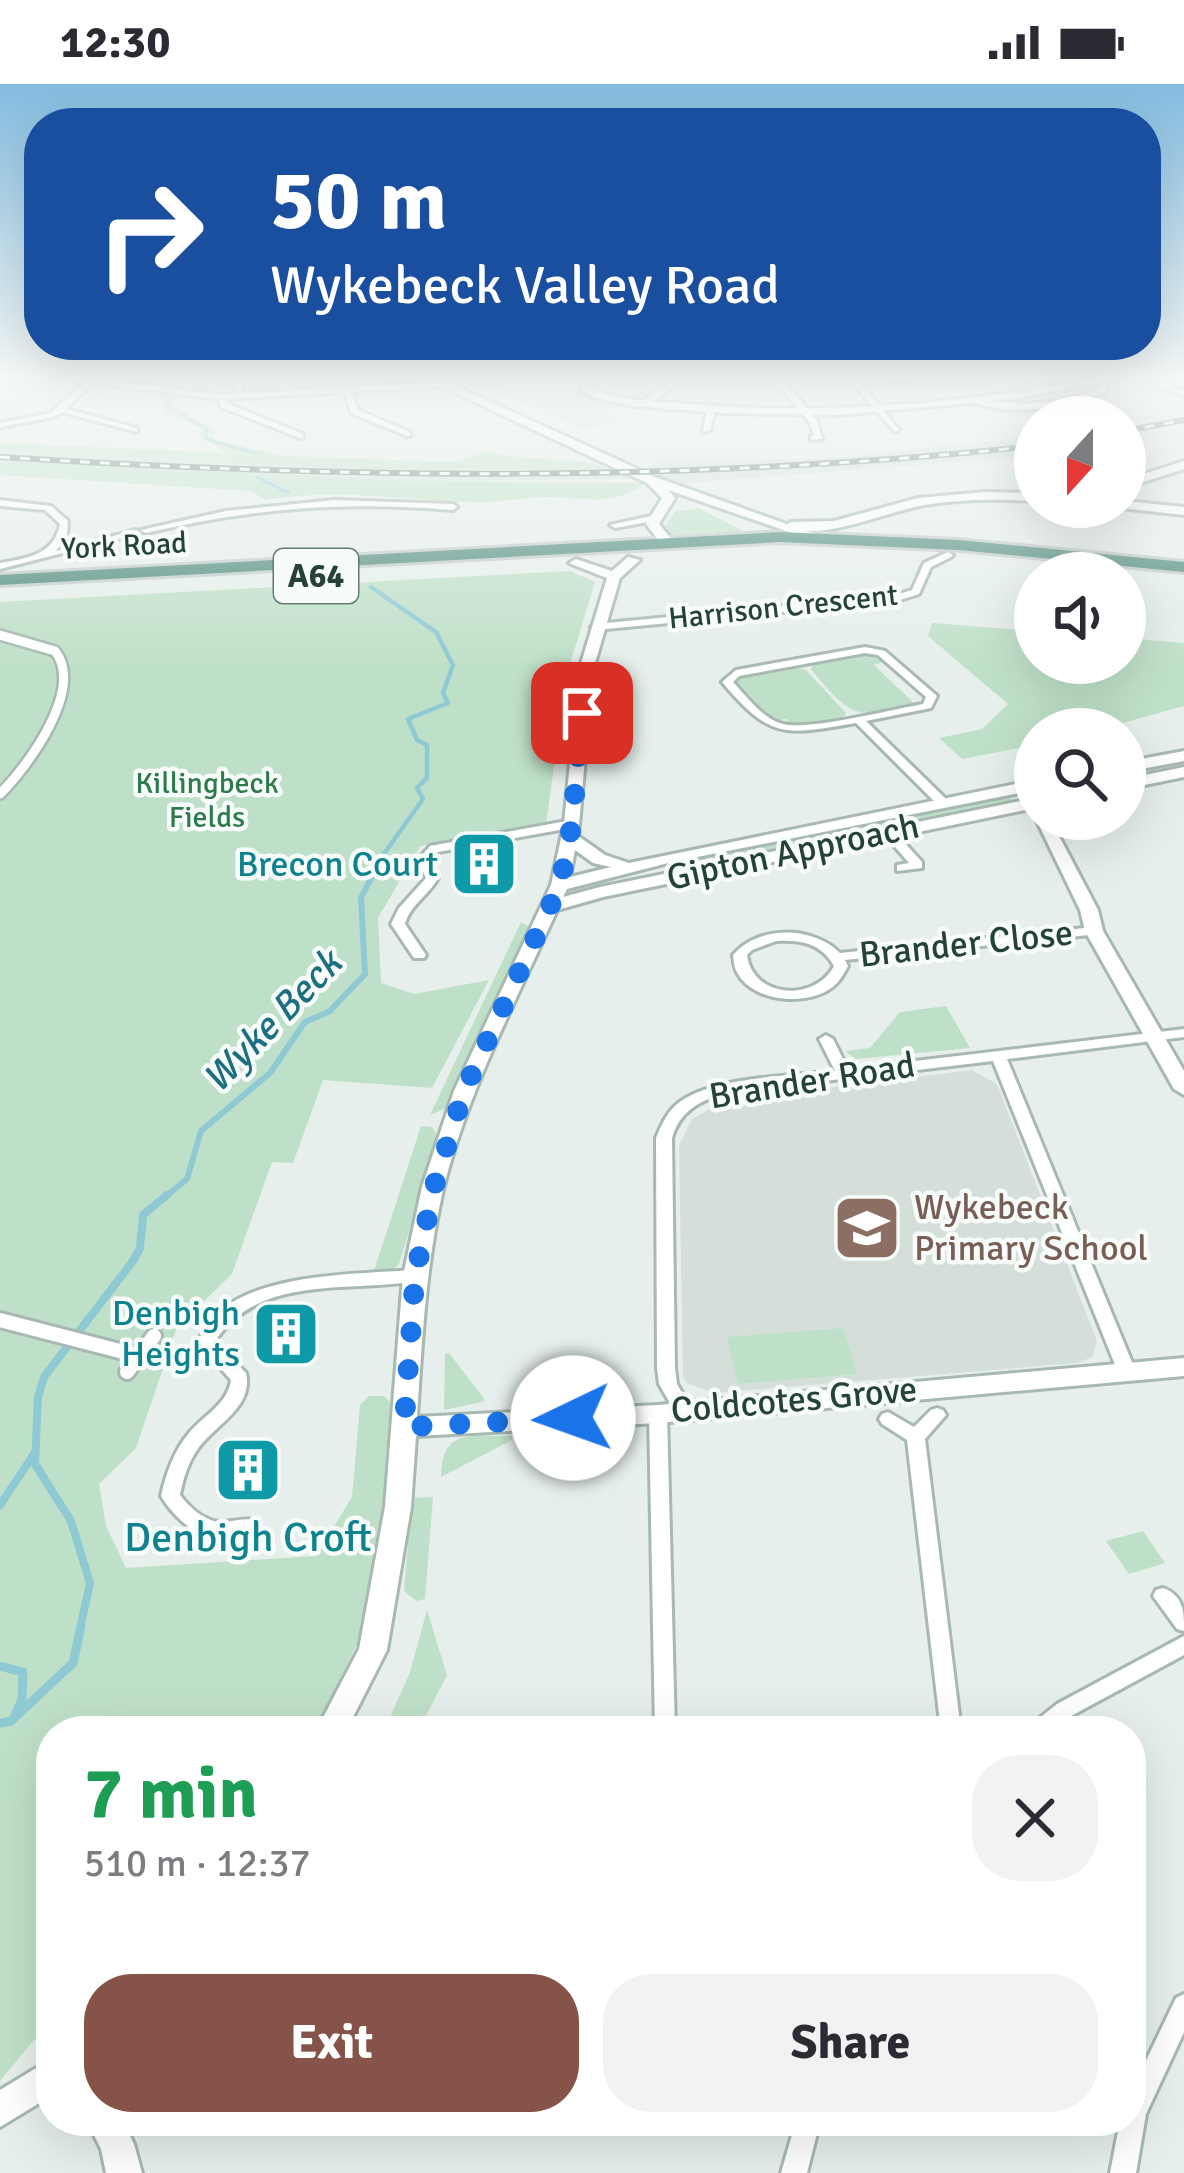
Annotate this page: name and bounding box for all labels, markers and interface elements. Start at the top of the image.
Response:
text: 12:30 [60,15,170,70]
text: 50 m [270,149,447,253]
icon: right [72,156,228,312]
text: Wykebeck Valley Road [270,252,780,319]
north arrow [1014,396,1146,528]
map controls [1014,396,1146,840]
street label: York Road [60,524,188,568]
road number: A64 [274,549,358,603]
button: sound [1014,552,1146,684]
street label: Harrison Crescent [666,577,900,637]
pin [531,662,633,764]
icon: arrive [549,680,615,746]
button: search [1014,708,1146,840]
park label: Killingbeck Fields [135,765,279,836]
street label: Gipton Approach [663,803,923,901]
building icon: Brecon Court [449,829,519,899]
place label: Brecon Court [237,842,438,887]
street label: Brander Close [857,910,1075,978]
water label: Wyke Beck [192,937,354,1102]
street label: Brander Road [706,1043,918,1119]
place label: Wykebeck Primary School [914,1185,1148,1271]
school or university icon: Wykebeck Primary School [832,1193,902,1263]
place label: Denbigh Heights [112,1291,240,1377]
building icon: Denbigh Heights [251,1299,321,1369]
position arrow [510,1355,636,1481]
street label: Coldcotes Grove [669,1367,919,1433]
building icon: Denbigh Croft [213,1435,283,1505]
place label: Denbigh Croft [124,1512,372,1563]
text: 7 min [84,1749,258,1838]
button: close [972,1755,1098,1881]
text: 510 m · 12:37 [84,1839,311,1887]
button: Exit [84,1974,579,2112]
button: Share [603,1974,1098,2112]

